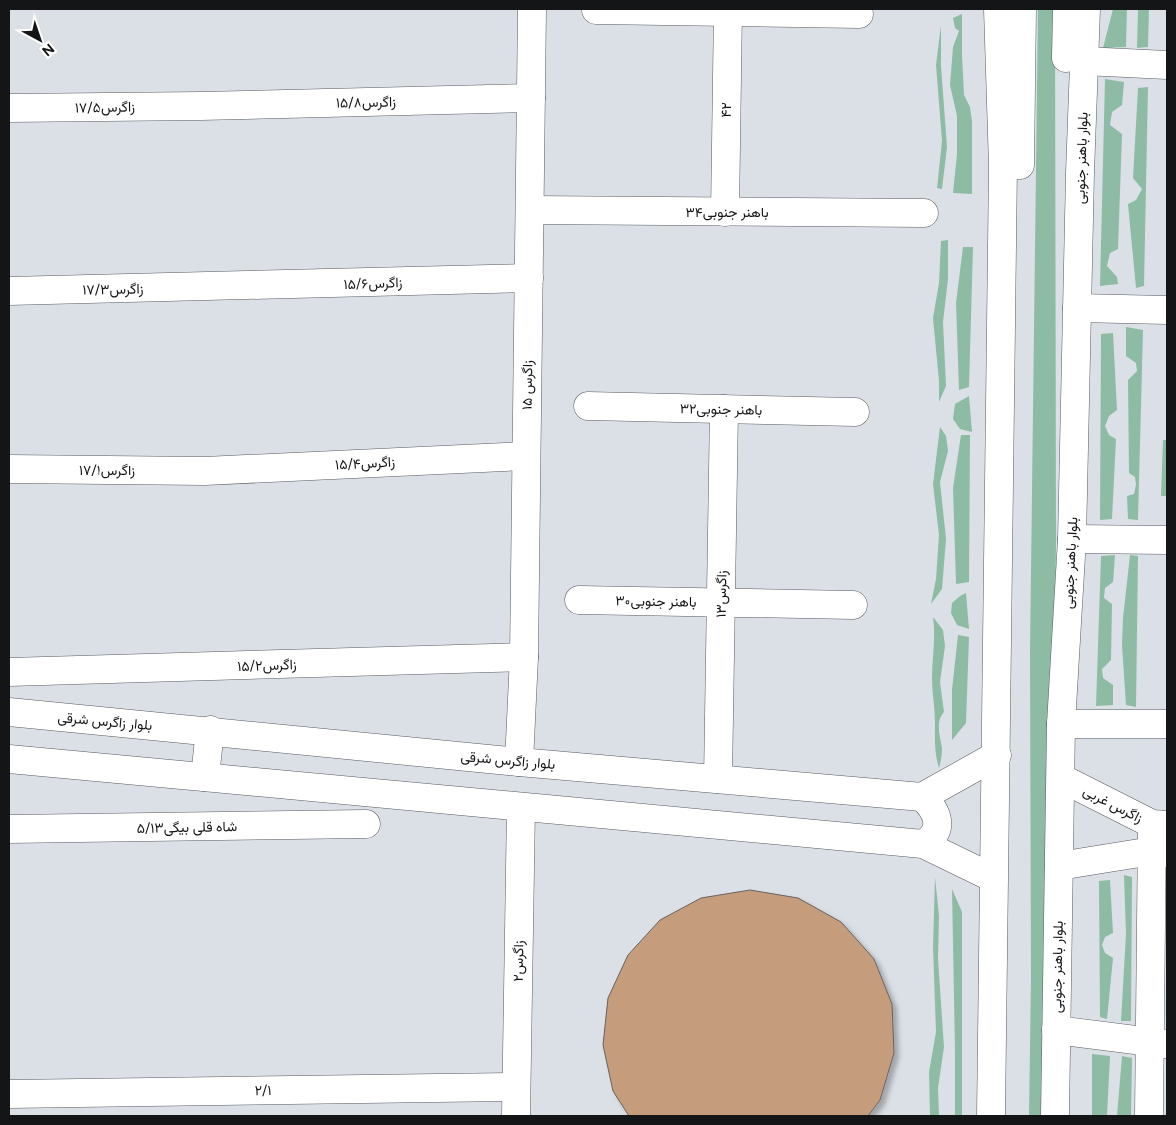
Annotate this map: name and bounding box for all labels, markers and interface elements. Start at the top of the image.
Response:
north arrow [15,15,65,65]
text: N [38,40,58,60]
street label: زاگرس۱۵/۸ [336,93,396,112]
street label: زاگرس۱۷/۵ [75,98,135,117]
street label: ۴۲ [718,102,735,118]
street label: بلوار باهنر جنوبی [1071,112,1092,204]
street label: باهنر جنوبی۳۴ [685,204,769,221]
street label: زاگرس۱۵/۶ [343,274,403,293]
street label: زاگرس۱۷/۳ [82,280,144,299]
street label: زاگرس ۱۵ [519,360,536,410]
street label: باهنر جنوبی۳۲ [680,400,762,419]
street label: زاگرس۱۵/۴ [335,453,396,474]
street label: زاگرس۱۷/۱ [79,462,135,479]
street label: بلوار باهنر جنوبی [1060,517,1081,610]
street label: زاگرس۱۳ [713,570,730,618]
street label: باهنر جنوبی۳۰ [615,592,697,611]
street label: زاگرس۱۵/۲ [237,656,297,675]
street label: بلوار زاگرس شرقی [57,709,153,734]
street label: بلوار زاگرس شرقی [460,748,556,773]
street label: زاگرس غربی [1080,782,1146,827]
street label: شاه قلی بیگی۵/۱۳ [137,818,237,837]
street label: بلوار باهنر جنوبی [1048,921,1067,1013]
street label: زاگرس۲ [510,940,527,982]
street label: ۲/۱ [254,1082,272,1099]

